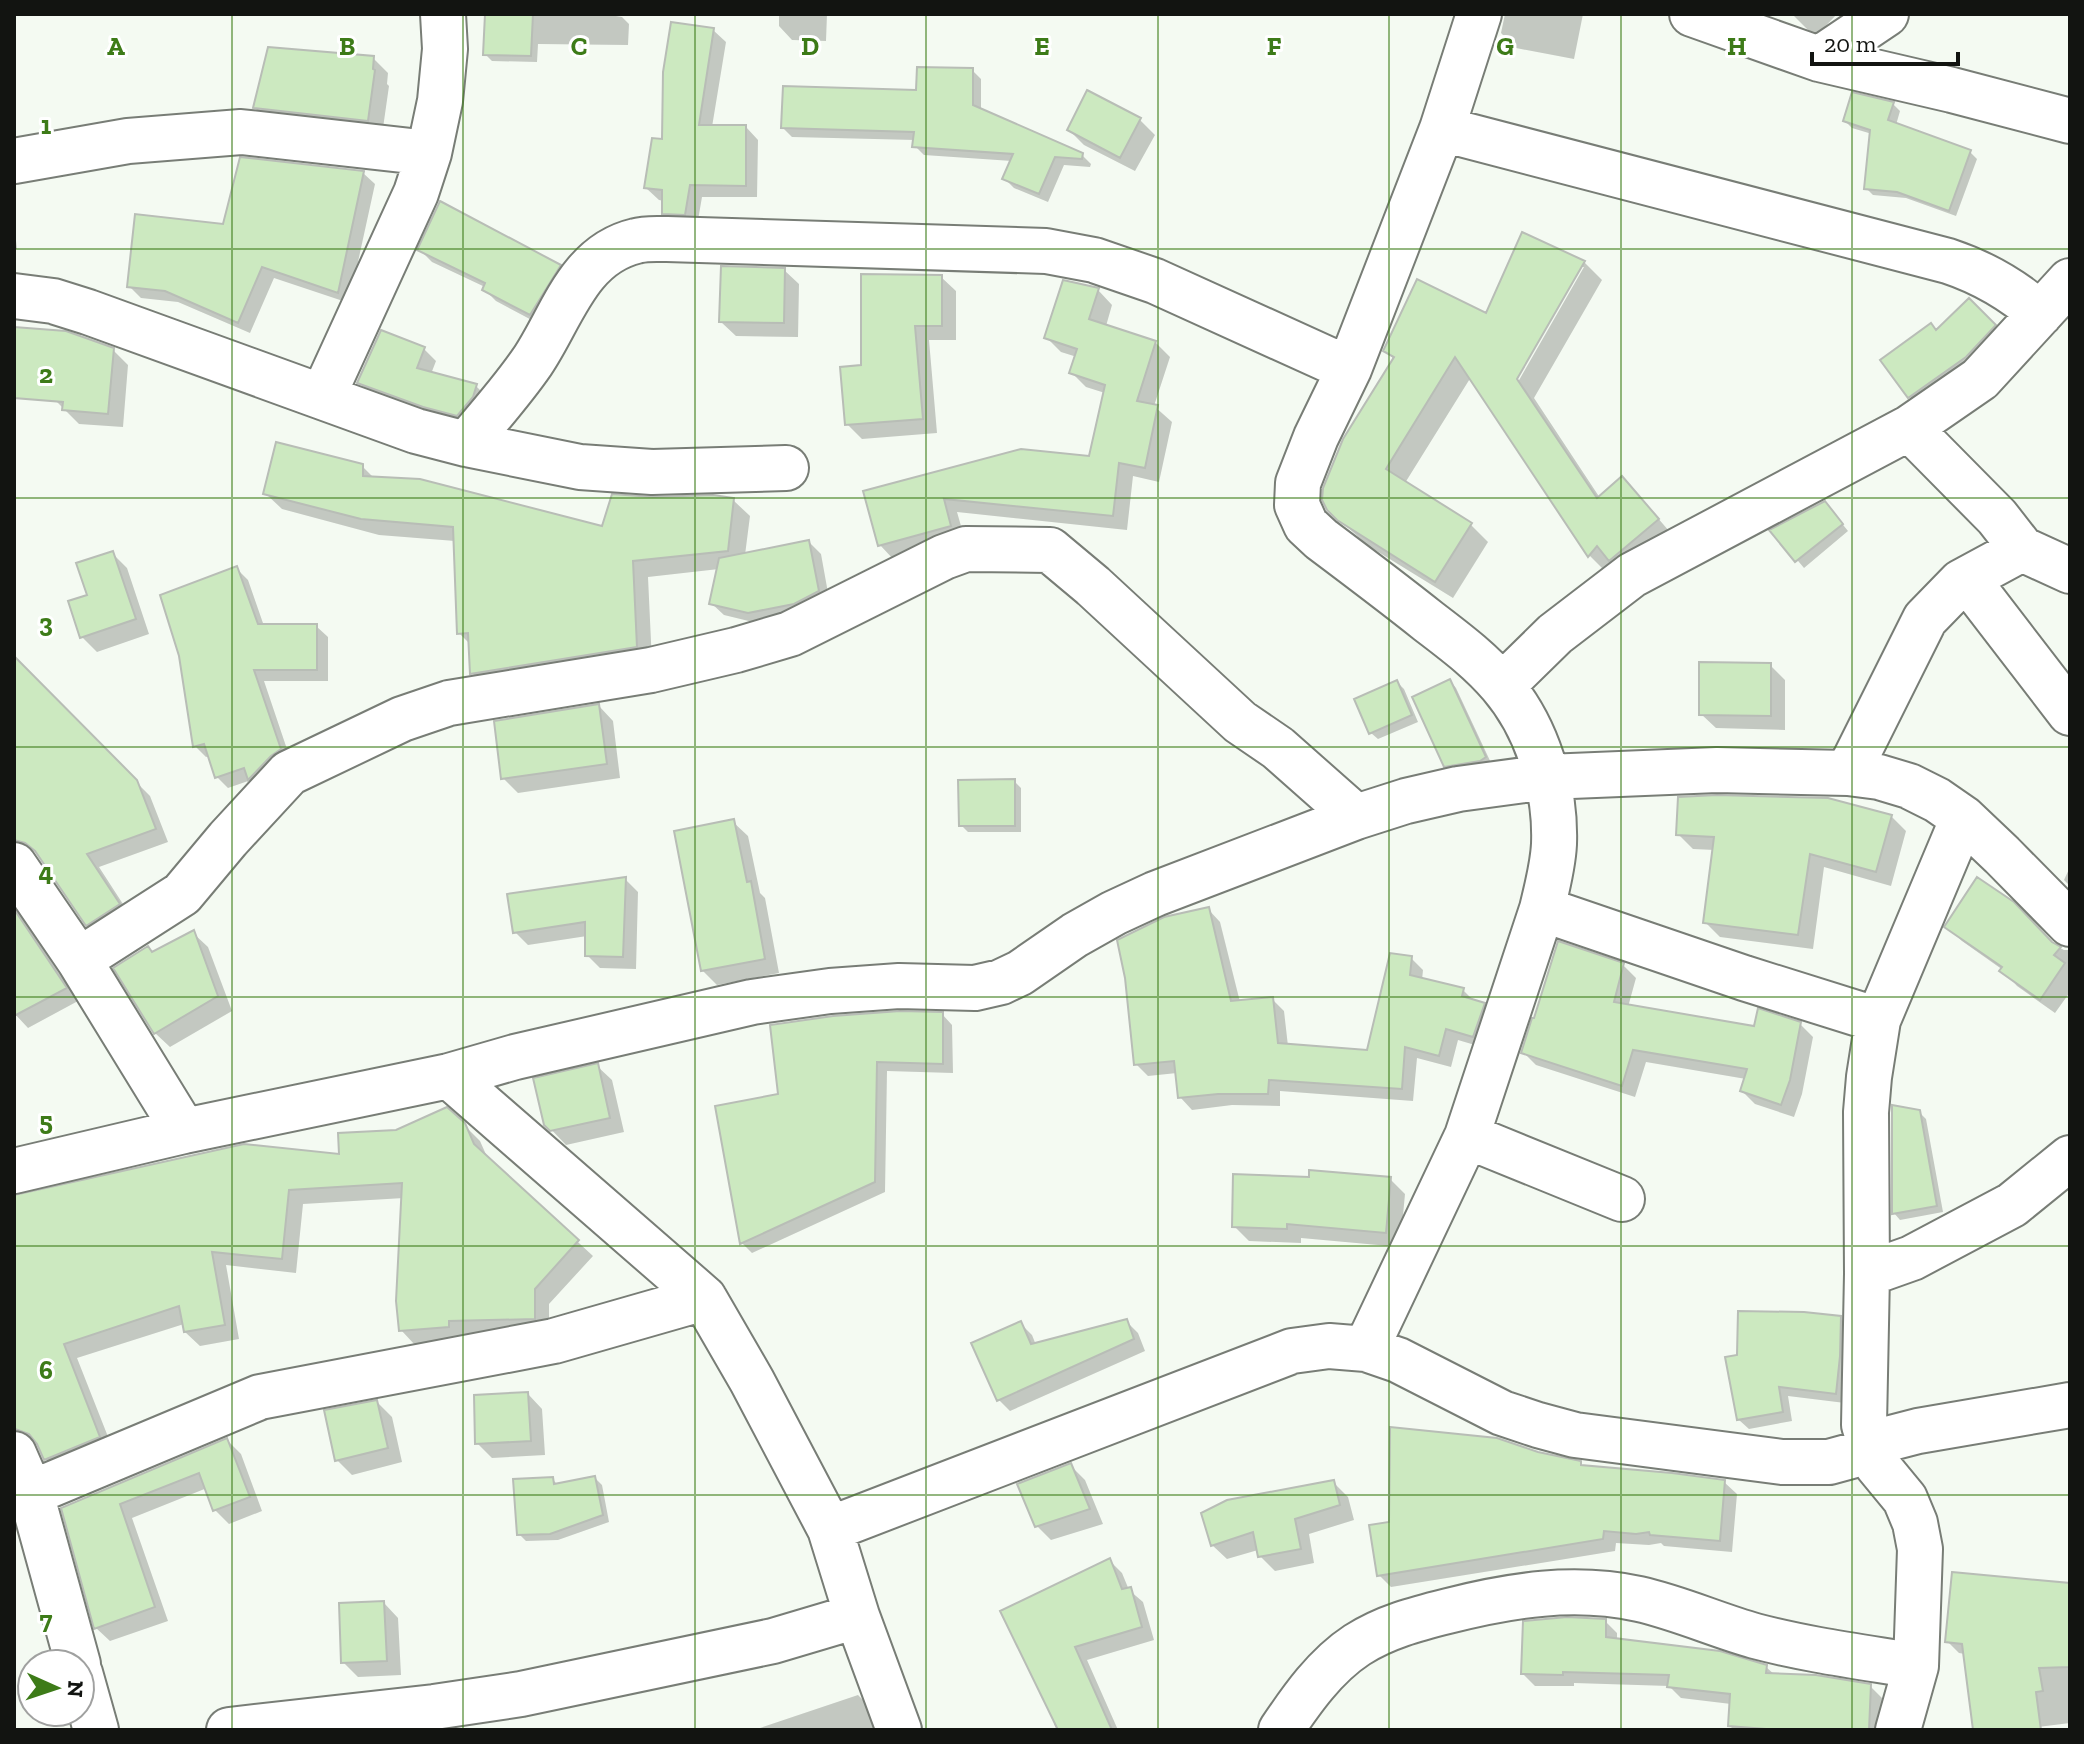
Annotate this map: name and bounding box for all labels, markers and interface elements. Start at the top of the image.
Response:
scale bar [1812,16,1958,66]
text: 20 m [1824,29,1877,58]
text: A [107,30,125,62]
text: B [339,30,355,62]
text: C [571,30,587,62]
text: D [801,30,819,62]
text: E [1034,30,1050,62]
text: F [1267,30,1282,62]
text: G [1496,30,1514,62]
text: H [1727,30,1747,62]
text: 1 [41,109,52,141]
text: 2 [39,358,53,390]
text: 3 [39,607,53,639]
text: 4 [39,856,54,888]
text: 5 [39,1105,53,1137]
text: 6 [39,1354,53,1386]
text: 7 [40,1604,53,1636]
north arrow [16,1648,96,1728]
text: N [62,1680,89,1698]

